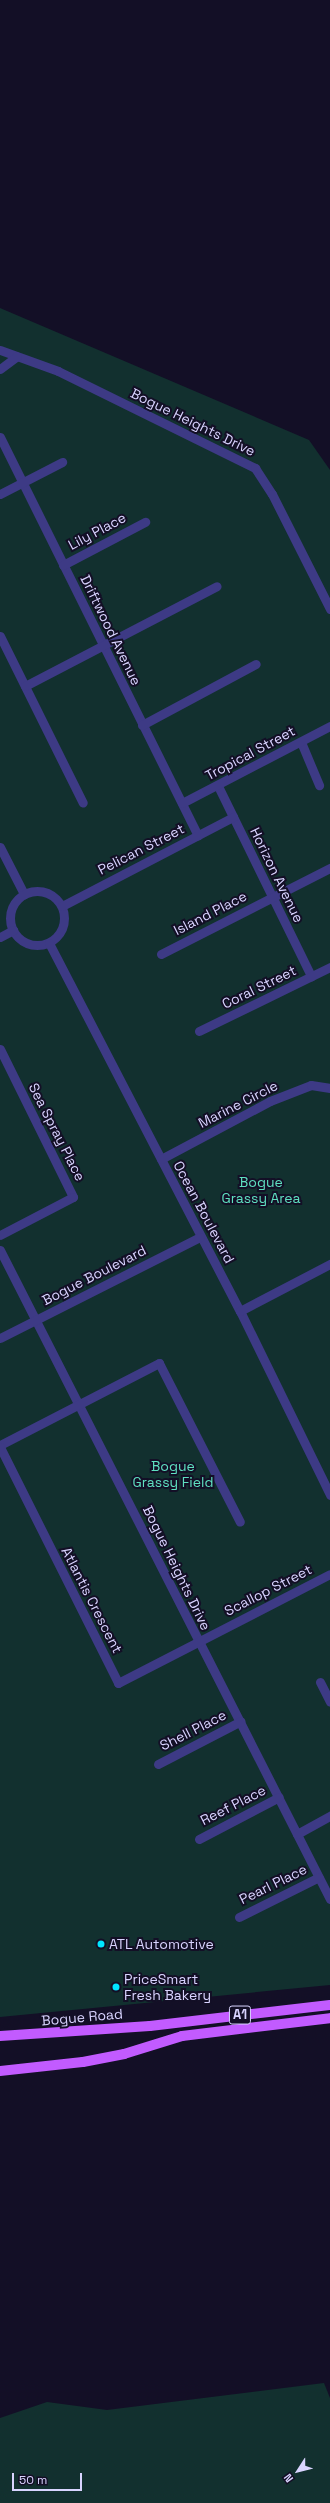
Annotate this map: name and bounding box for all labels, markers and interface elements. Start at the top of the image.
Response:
street label: Bogue Heights Drive [128,385,258,459]
street label: Lily Place [65,509,129,553]
street label: Driftwood Avenue [77,572,145,688]
street label: Tropical Street [202,722,298,784]
street label: Pelican Street [95,820,187,878]
street label: Horizon Avenue [247,825,307,925]
street label: Island Place [171,887,249,939]
street label: Coral Street [219,962,299,1012]
street label: Marine Circle [195,1077,281,1131]
street label: Sea Spray Place [25,1080,89,1184]
street label: Ocean Boulevard [170,1158,238,1266]
park label: Bogue Grassy Area [221,1174,301,1206]
street label: Bogue Boulevard [39,1241,149,1309]
park label: Bogue Grassy Field [133,1458,213,1490]
street label: Bogue Heights Drive [140,1503,214,1633]
street label: Atlantis Crescent [58,1544,126,1656]
street label: Scallop Street [221,1561,315,1619]
street label: Shell Place [157,1706,229,1754]
street label: Reef Place [197,1781,269,1829]
street label: Pearl Place [236,1860,310,1908]
place label: ATL Automotive [109,1936,214,1952]
marker: ATL Automotive [96,1939,106,1949]
place label: PriceSmart Fresh Bakery [124,1971,211,2004]
marker: PriceSmart Fresh Bakery [111,1982,121,1992]
road number: A1 [228,2004,252,2026]
street label: Bogue Road [41,2005,123,2029]
north arrow [278,2451,318,2491]
scale bar [14,2465,84,2491]
text: N [280,2471,296,2485]
text: 50 m [19,2472,47,2488]

